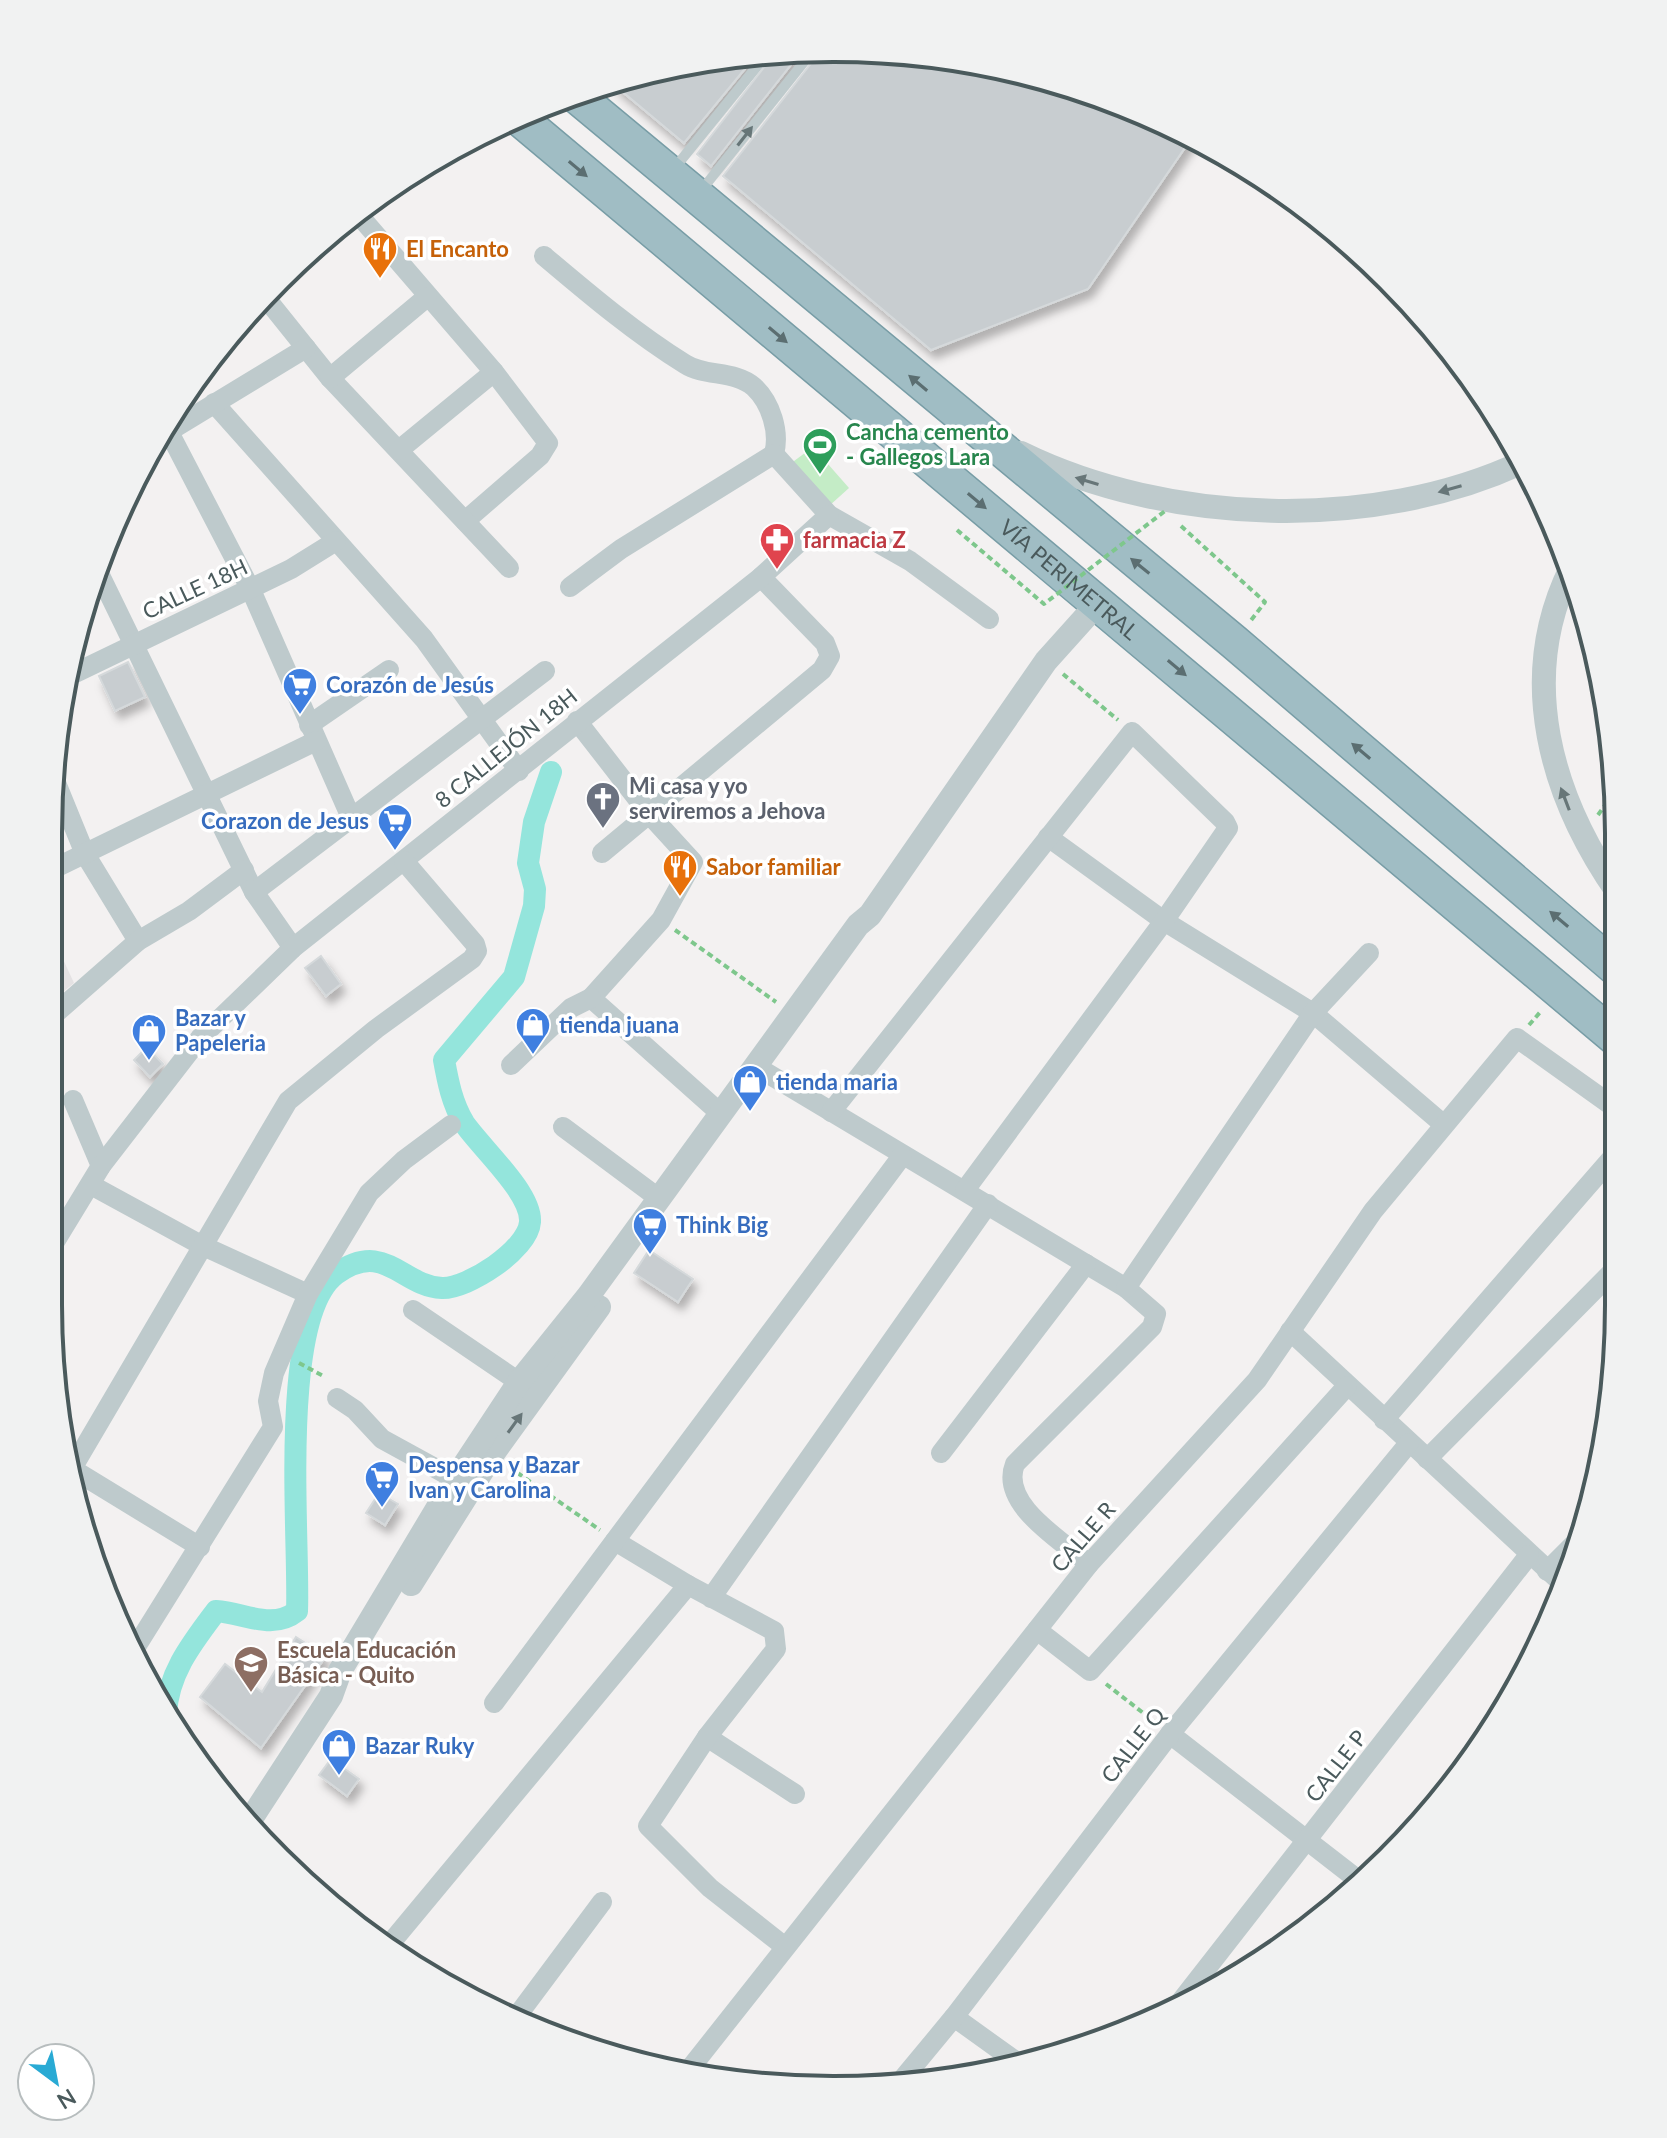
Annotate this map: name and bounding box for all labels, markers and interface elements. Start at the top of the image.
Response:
one-way arrow [736,126,753,146]
one-way arrow [568,160,588,177]
restaurant icon: El Encanto [361,230,399,280]
place label: El Encanto [406,235,509,262]
one-way arrow [767,326,787,343]
one-way arrow [908,375,928,392]
place label: Cancha cemento - Gallegos Lara [846,418,1009,470]
sports icon: Cancha cemento - Gallegos Lara [801,426,839,476]
one-way arrow [1075,474,1099,487]
one-way arrow [1438,483,1463,495]
one-way arrow [967,493,988,510]
street label: VÍA PERIMETRAL [994,513,1144,645]
pharmacy icon: farmacia Z [758,521,796,571]
place label: farmacia Z [803,526,906,553]
street label: CALLE 18H [138,552,252,625]
one-way arrow [1130,558,1150,574]
one-way arrow [1167,659,1187,676]
supermarket icon: Corazón de Jesús [281,666,319,716]
place label: Corazón de Jesús [326,671,494,698]
street label: 8 CALLEJÓN 18H [429,682,582,813]
one-way arrow [1351,743,1371,760]
place label: Mi casa y yo serviremos a Jehova [629,772,825,824]
church icon: Mi casa y yo serviremos a Jehova [584,780,622,830]
one-way arrow [1558,787,1571,811]
supermarket icon: Corazon de Jesus [376,802,414,852]
place label: Corazon de Jesus [201,807,369,834]
restaurant icon: Sabor familiar [661,848,699,898]
place label: Sabor familiar [706,853,842,880]
one-way arrow [1549,911,1568,929]
place label: Bazar y Papeleria [175,1004,266,1056]
shop icon: tienda juana [514,1006,552,1056]
place label: tienda juana [559,1011,679,1038]
shop icon: Bazar y Papeleria [130,1012,168,1062]
shop icon: tienda maria [731,1063,769,1113]
place label: tienda maria [776,1068,898,1095]
supermarket icon: Think Big [631,1206,669,1256]
place label: Think Big [676,1211,768,1238]
one-way arrow [507,1413,522,1434]
place label: Despensa y Bazar Ivan y Carolina [408,1451,580,1503]
supermarket icon: Despensa y Bazar Ivan y Carolina [363,1459,401,1509]
street label: CALLE R [1045,1496,1121,1577]
place label: Escuela Educación Básica - Quito [277,1636,456,1688]
school or university icon: Escuela Educación Básica - Quito [232,1644,270,1694]
street label: CALLE Q [1095,1701,1171,1788]
street label: CALLE P [1299,1724,1372,1807]
shop icon: Bazar Ruky [320,1727,358,1777]
place label: Bazar Ruky [365,1732,475,1759]
north arrow [16,2042,96,2122]
text: N [53,2083,81,2115]

